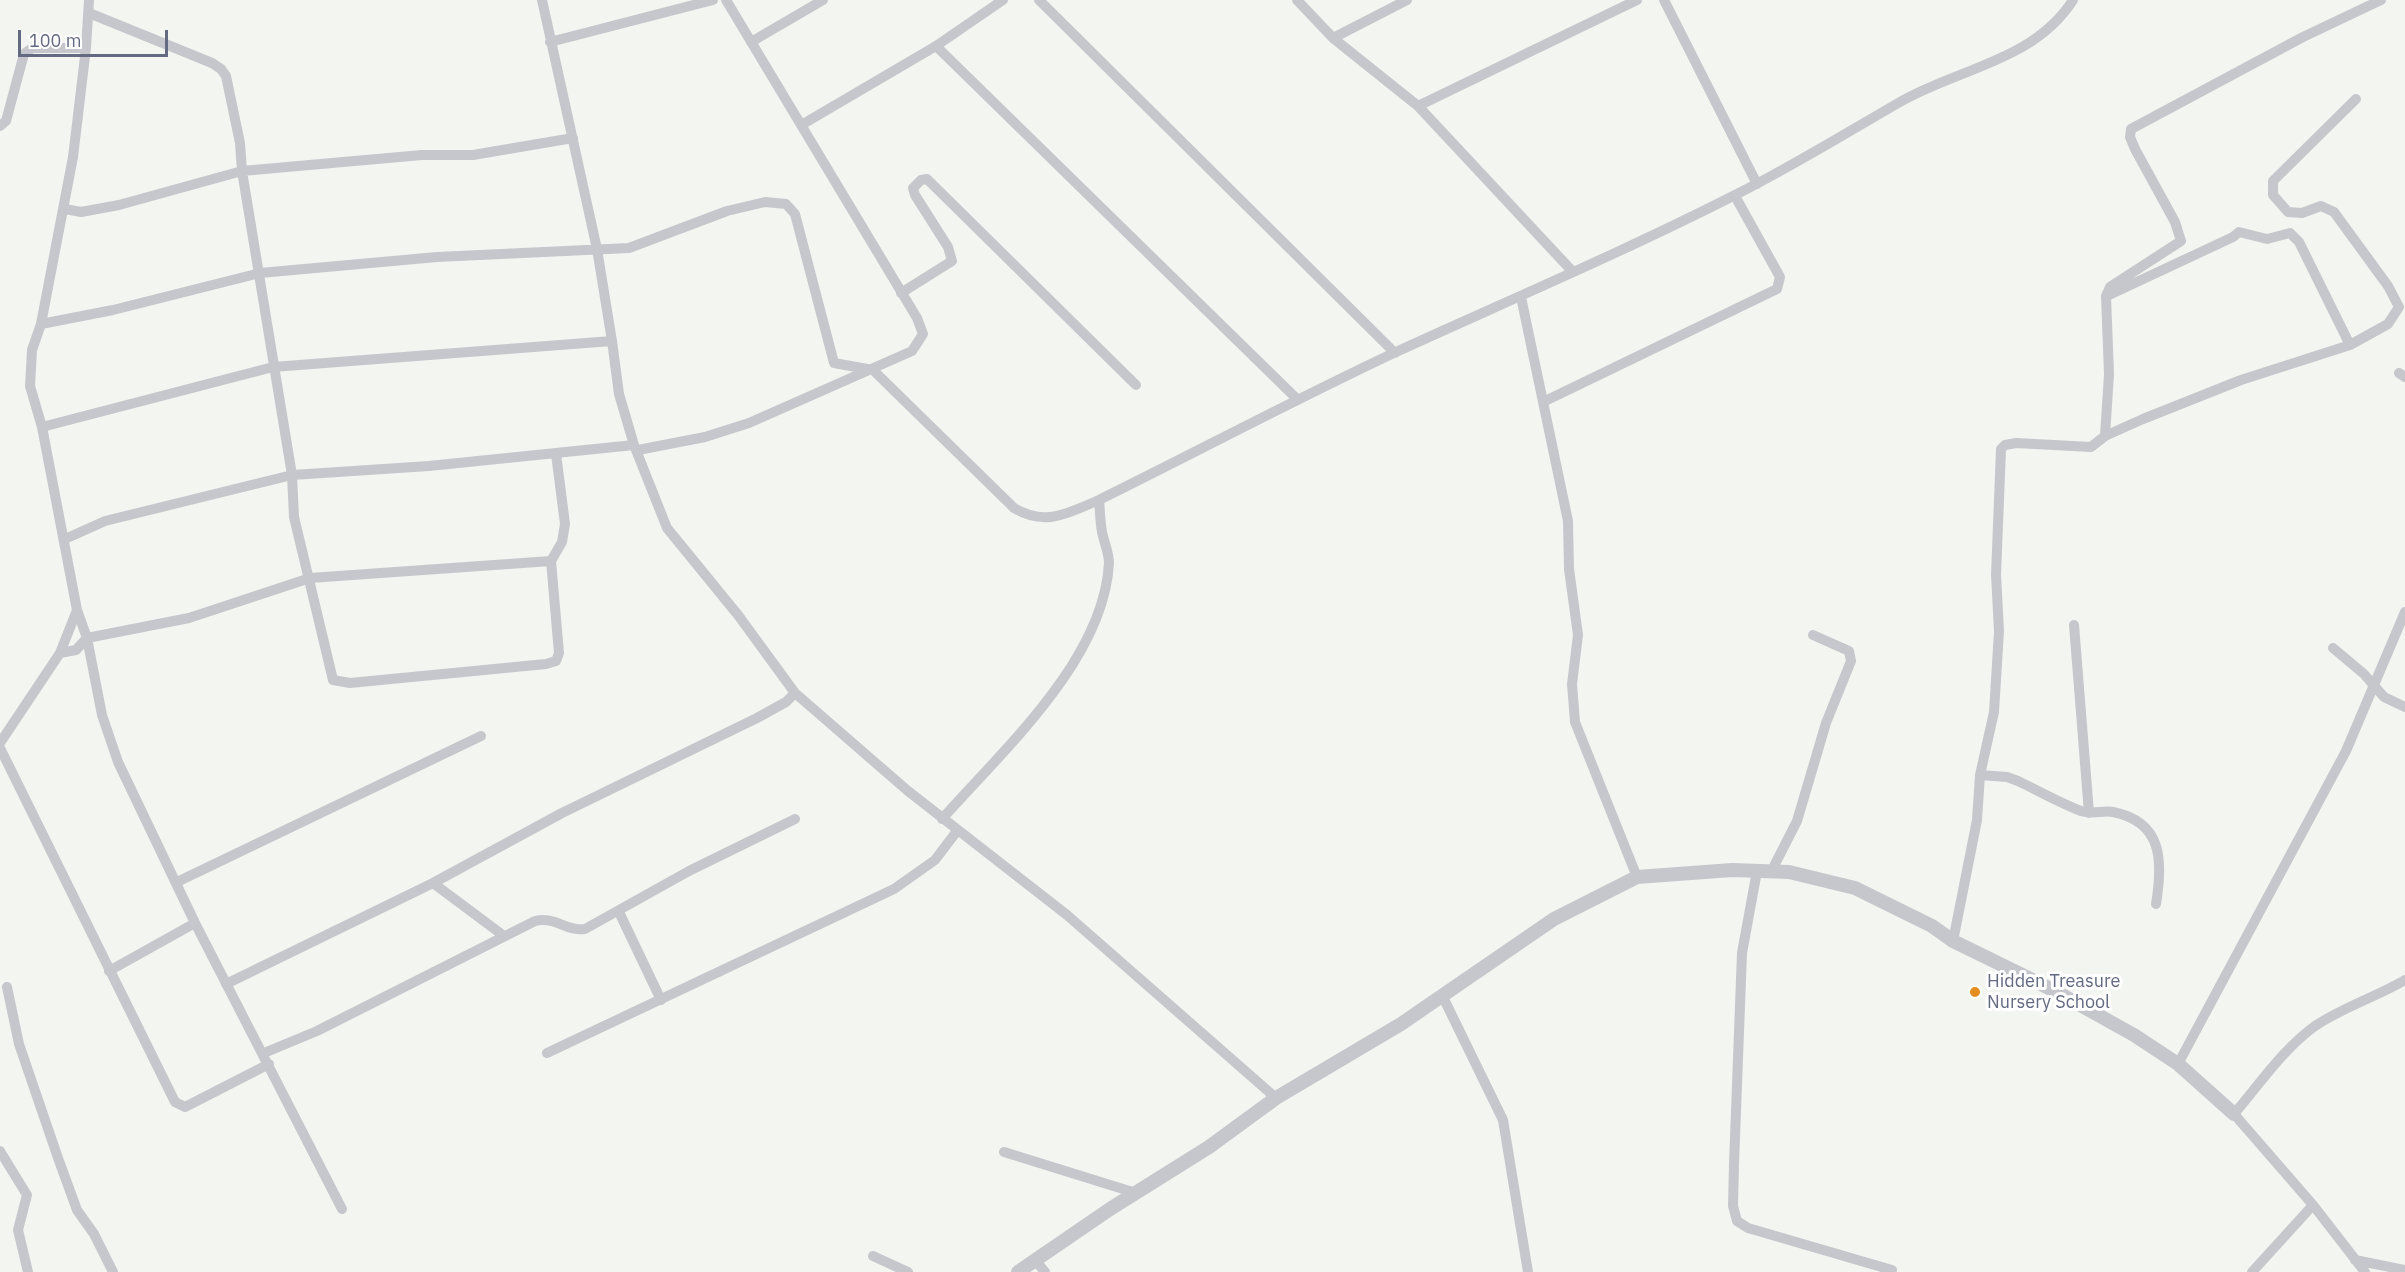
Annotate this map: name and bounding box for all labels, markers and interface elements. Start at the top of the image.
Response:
scale bar [21,18,171,56]
text: 100 m [29,29,81,52]
place label: Hidden Treasure Nursery School [1987,971,2120,1014]
marker: Hidden Treasure Nursery School [1968,985,1982,999]

